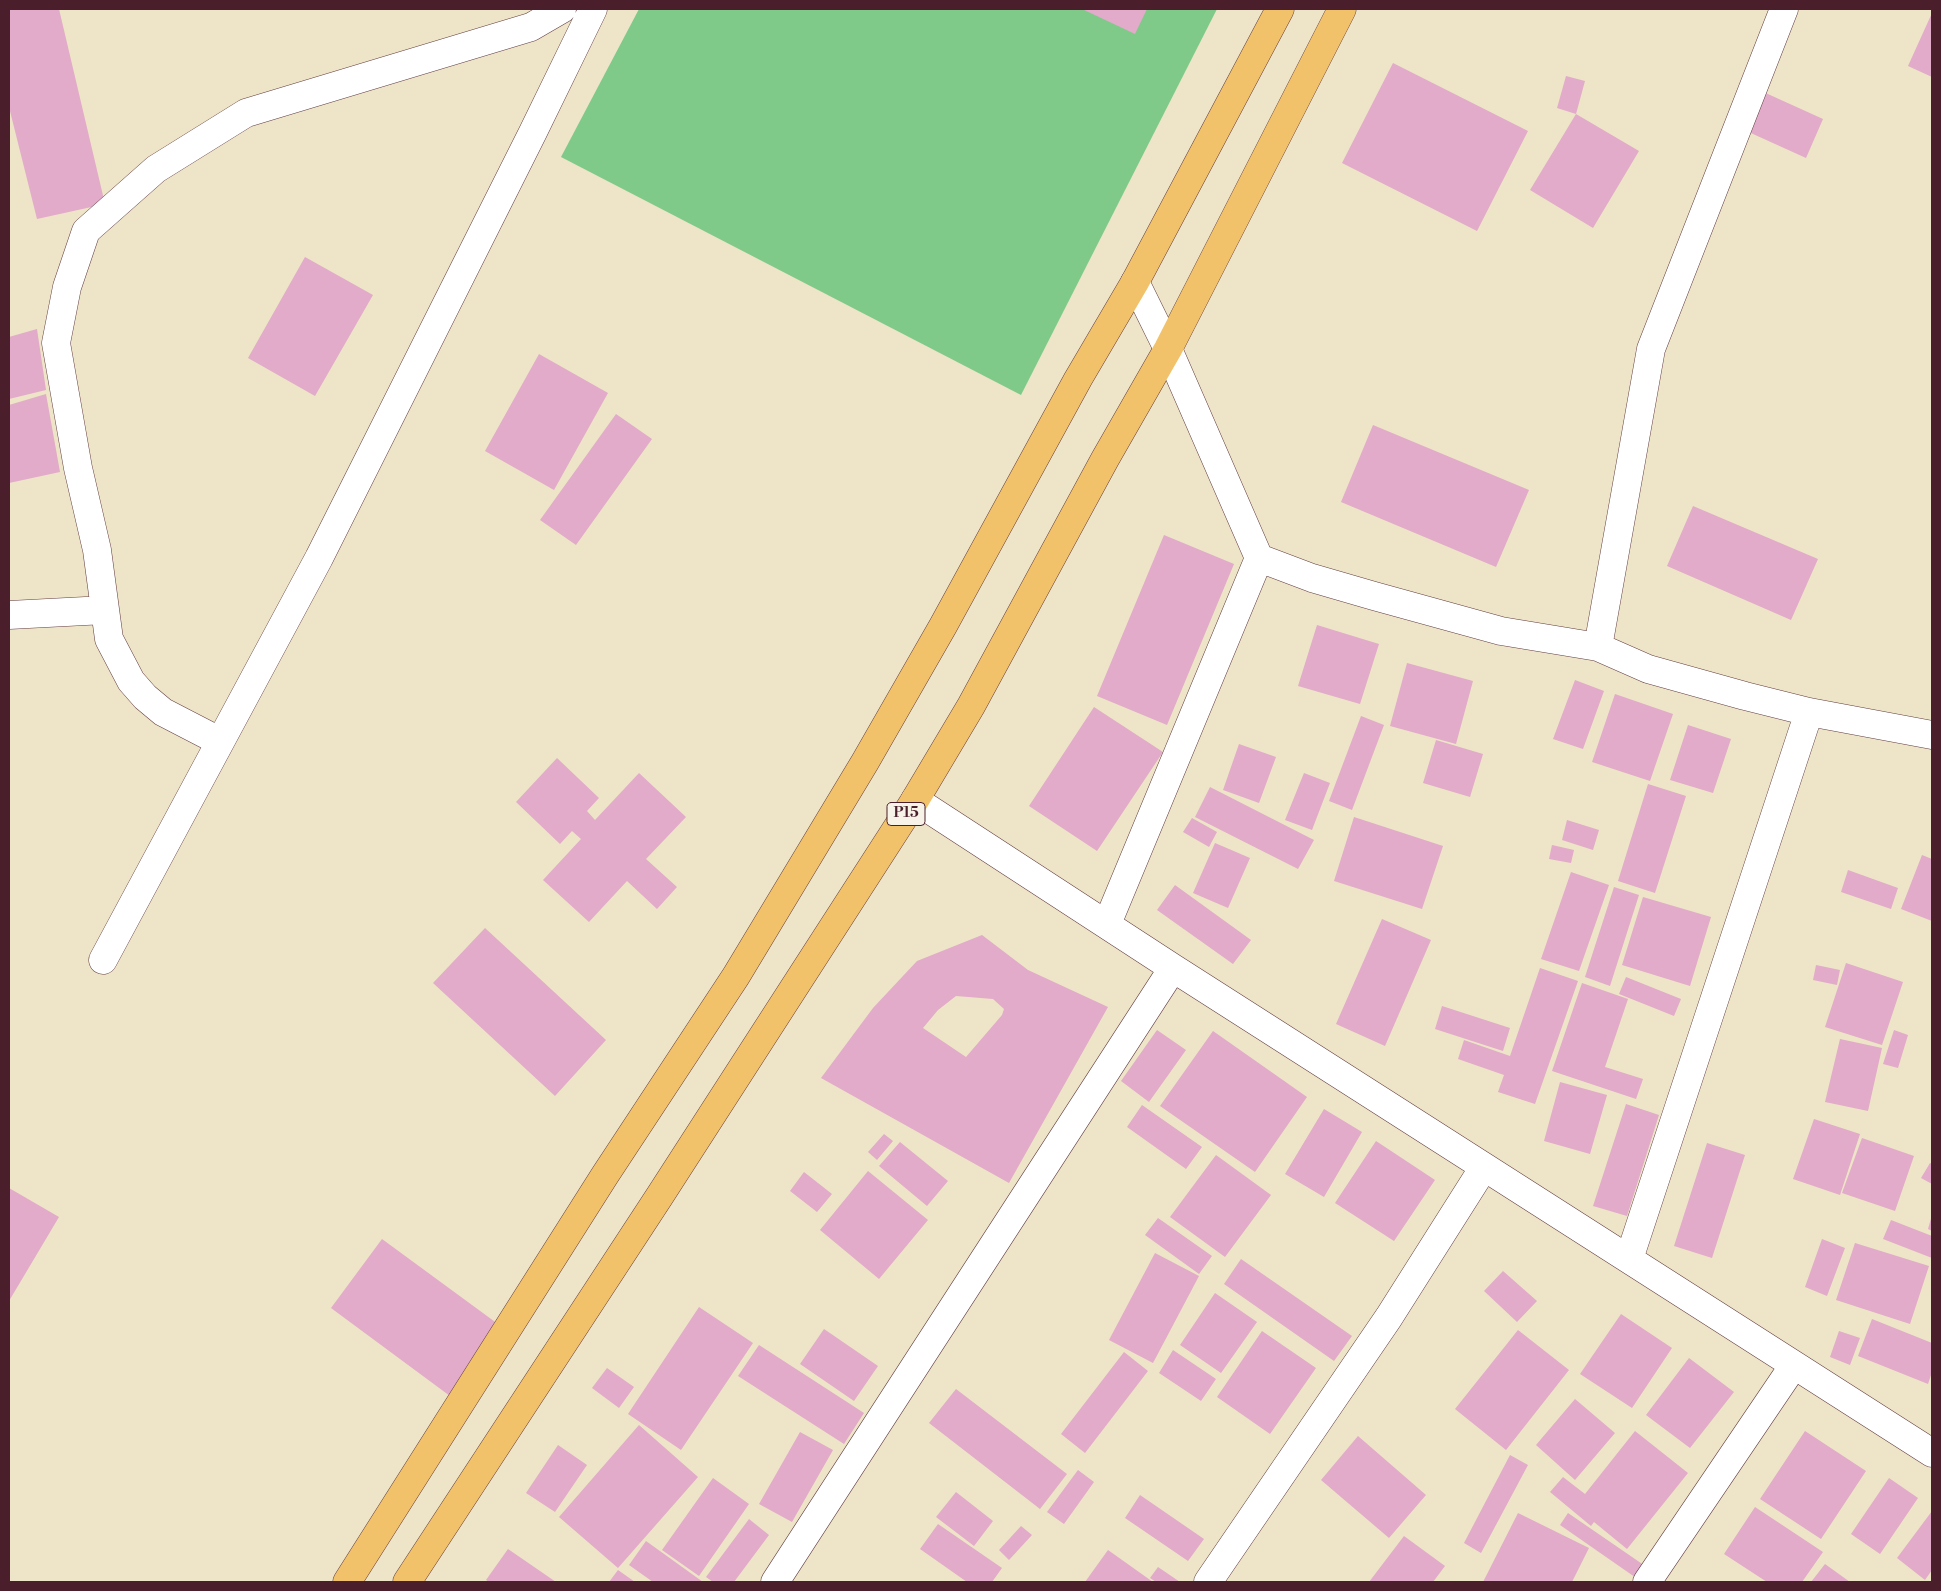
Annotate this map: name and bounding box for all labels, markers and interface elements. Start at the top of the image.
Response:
road number: P15 [887,802,925,826]

